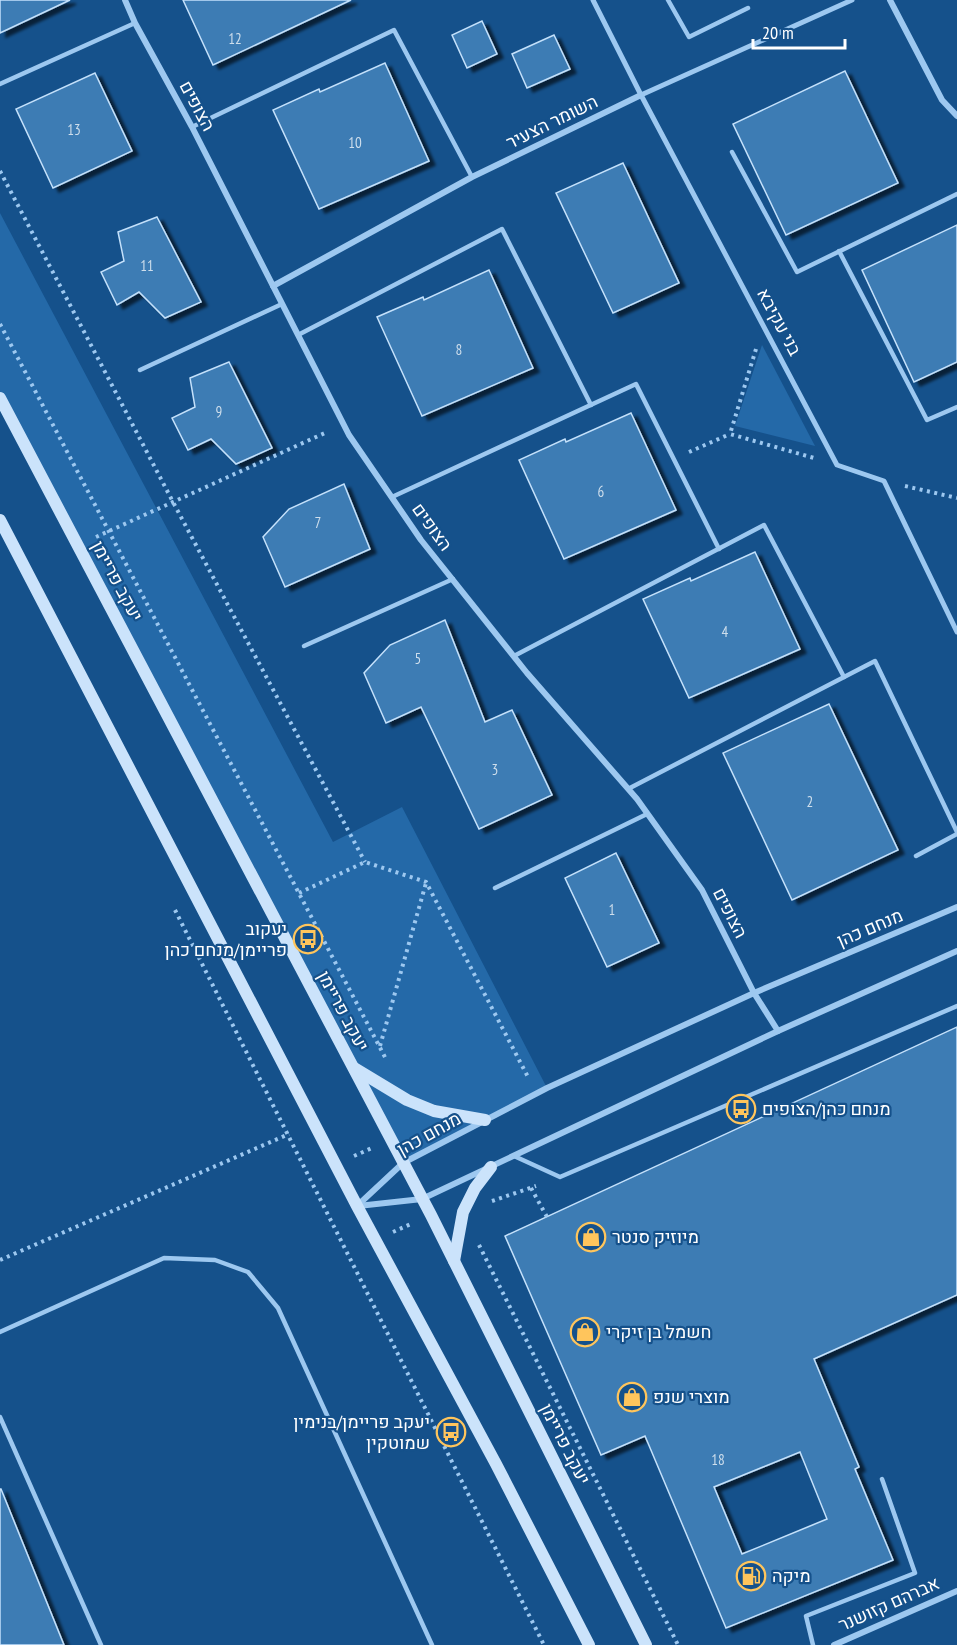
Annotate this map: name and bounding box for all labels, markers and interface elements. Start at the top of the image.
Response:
scale bar [753,12,844,50]
text: 20 m [762,21,794,44]
house number: 12 [228,29,242,48]
street label: הצופים [175,77,220,135]
street label: השומר הצעיר [502,89,601,154]
house number: 13 [67,120,81,139]
house number: 10 [348,133,362,152]
house number: 11 [140,256,154,275]
street label: בני עקיבא [752,284,807,360]
house number: 8 [456,340,462,359]
house number: 9 [216,402,222,421]
house number: 6 [598,482,605,501]
street label: הצופים [407,498,458,555]
house number: 7 [315,513,321,532]
street label: יעקב פריימן [87,537,148,625]
house number: 4 [722,622,729,641]
house number: 5 [415,649,421,668]
house number: 3 [492,760,498,779]
house number: 2 [807,792,813,811]
street label: הצופים [708,884,753,942]
house number: 1 [609,900,615,919]
street label: מנחם כהן [833,903,906,952]
place label: יעקוב פריימן/מנחם כהן [165,917,287,961]
bus stop icon: יעקוב פריימן/מנחם כהן [292,923,324,955]
street label: יעקב פריימן [313,967,374,1055]
bus stop icon: מנחם כהן/הצופים [725,1093,757,1125]
place label: מנחם כהן/הצופים [762,1097,891,1120]
street label: מנחם כהן [393,1107,465,1160]
shop icon: מיוזיק סנטר [575,1221,607,1253]
place label: מיוזיק סנטר [612,1225,699,1248]
shop icon: חשמל בן זיקרי [569,1316,601,1348]
place label: חשמל בן זיקרי [606,1320,711,1343]
shop icon: מוצרי שנפ [616,1381,648,1413]
place label: מוצרי שנפ [653,1385,730,1408]
street label: יעקב פריימן [535,1399,596,1488]
place label: יעקב פריימן/בנימין שמוטקין [293,1410,430,1454]
bus stop icon: יעקב פריימן/בנימין שמוטקין [435,1416,467,1448]
house number: 18 [711,1450,725,1469]
fuel station icon: מיקה [735,1560,767,1592]
place label: מיקה [772,1564,811,1587]
street label: אברהם קזושנר [835,1571,943,1636]

